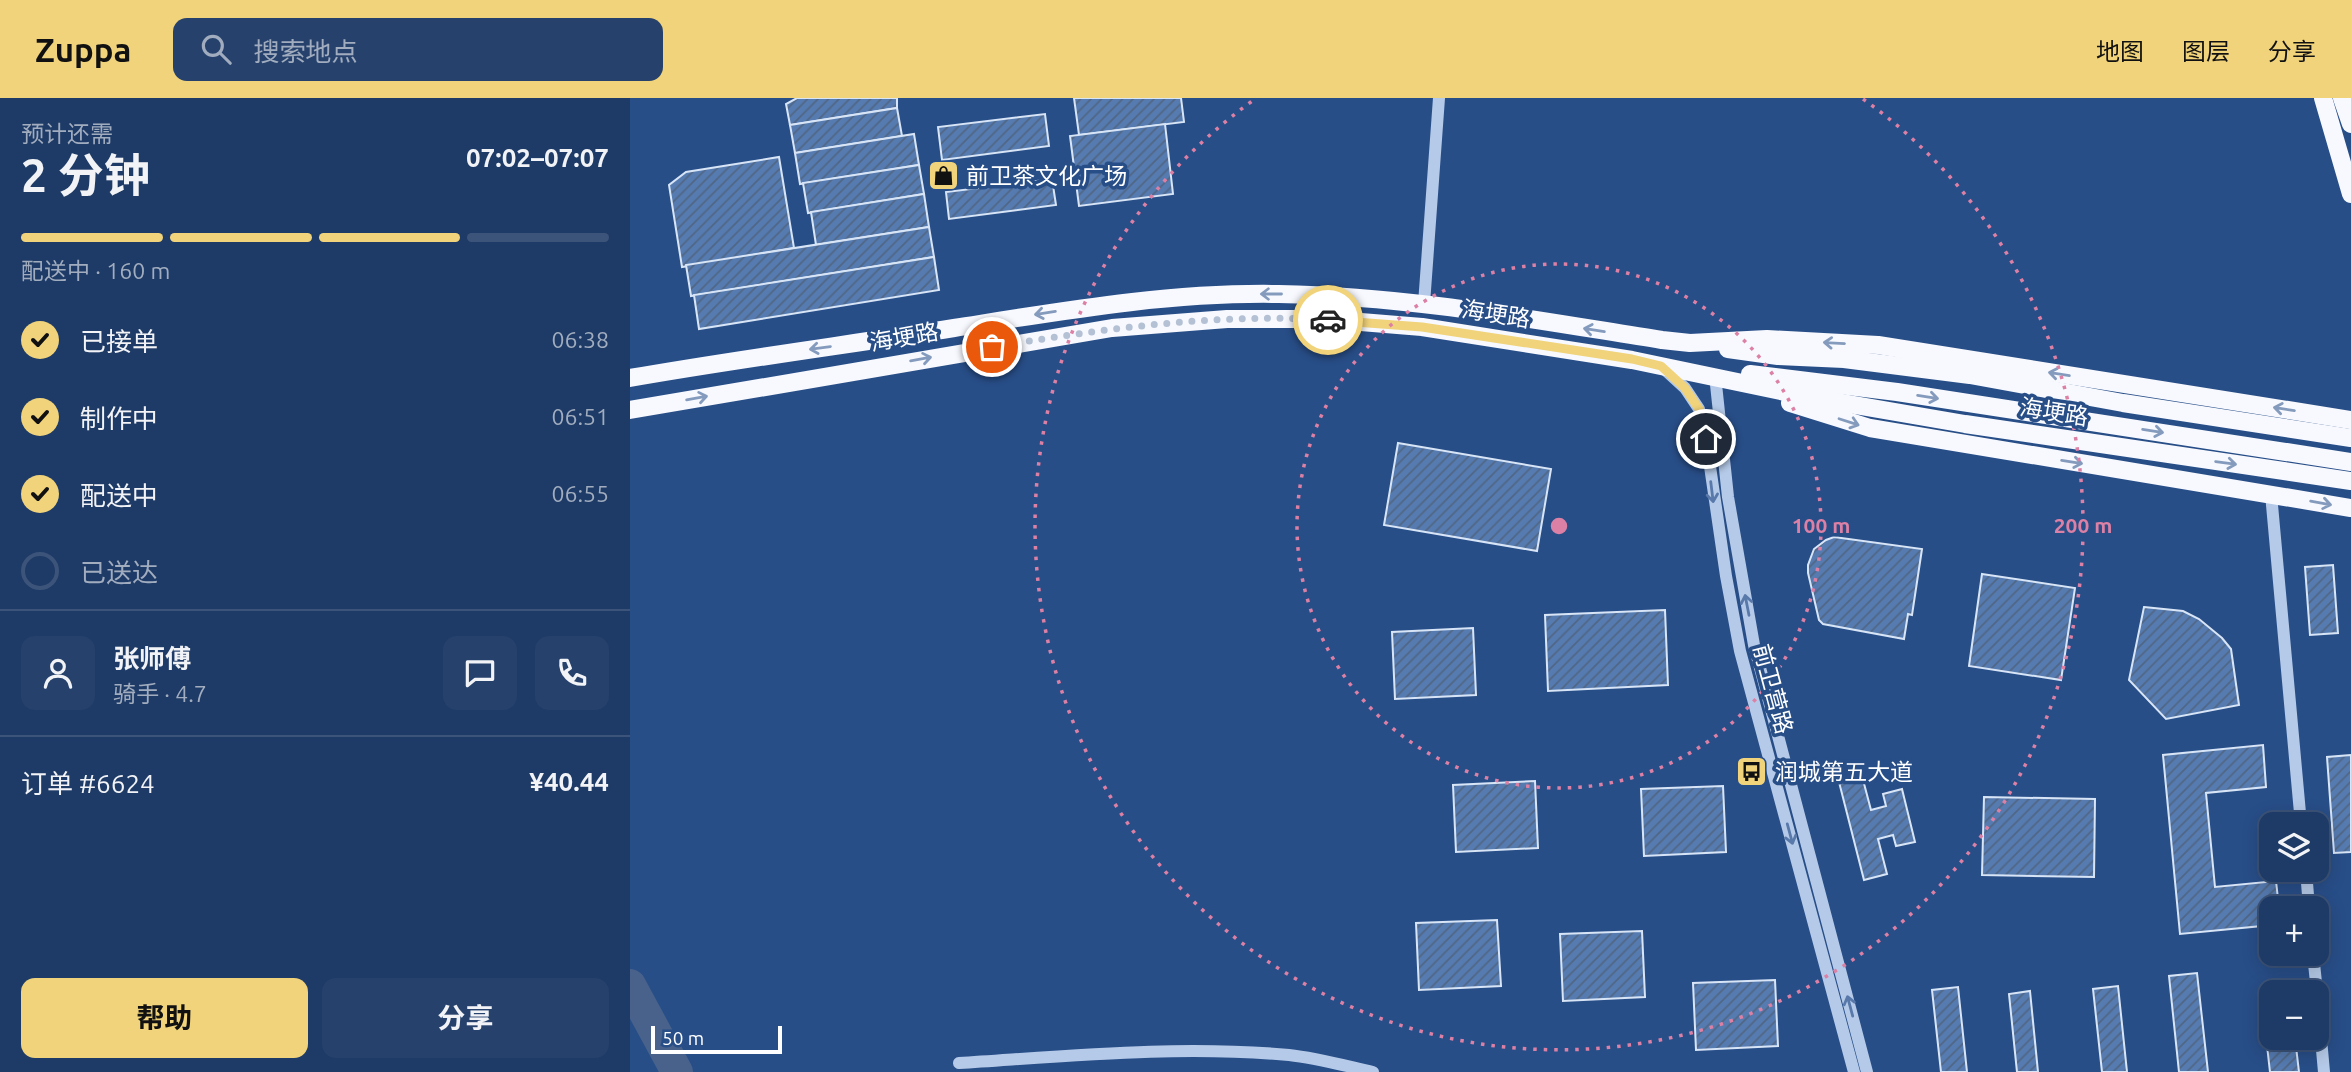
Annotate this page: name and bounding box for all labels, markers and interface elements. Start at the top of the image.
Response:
search box [173,18,663,81]
icon: search [197,30,235,68]
text: Zuppa [35,31,131,68]
text: 搜索地点 [253,37,357,66]
text: 地图 [2096,38,2144,65]
text: 图层 [2182,38,2230,65]
text: 分享 [2268,38,2316,65]
text: 预计还需 [21,121,113,146]
text: 07:02–07:07 [466,143,609,172]
text: 2 分钟 [21,149,150,201]
shop icon: 前卫茶文化广场 [926,159,960,193]
place label: 前卫茶文化广场 [966,163,1127,188]
text: 配送中 · 160 m [21,258,170,283]
courier [1293,285,1363,355]
one-way arrow [1260,287,1283,301]
street label: 海埂路 [1460,296,1532,331]
icon: car [1309,301,1347,339]
one-way arrow [1034,307,1057,320]
pin [962,317,1022,377]
street label: 海埂路 [868,318,940,355]
icon: check [21,321,59,359]
one-way arrow [1583,323,1606,336]
text: 已接单 [80,327,158,356]
text: 06:38 [551,327,609,352]
icon: bag [973,328,1011,366]
one-way arrow [1823,336,1845,349]
one-way arrow [809,342,832,355]
one-way arrow [909,352,932,365]
one-way arrow [2048,367,2071,380]
one-way arrow [685,391,708,404]
one-way arrow [1916,391,1939,404]
street label: 海埂路 [2018,394,2090,429]
icon: check [21,398,59,436]
one-way arrow [2273,402,2296,415]
text: 制作中 [80,404,158,433]
text: 06:51 [551,404,609,429]
pin [1676,409,1736,469]
one-way arrow [1837,416,1859,429]
icon: home [1687,420,1725,458]
one-way arrow [2141,425,2164,438]
one-way arrow [2060,456,2083,469]
one-way arrow [2214,457,2237,470]
icon: check [21,475,59,513]
one-way arrow [1706,480,1719,503]
text: 配送中 [80,481,158,510]
text: 06:55 [551,481,609,506]
one-way arrow [2309,497,2332,510]
text: 100 m [1792,513,1850,537]
text: 200 m [2054,513,2112,537]
centre of rings [1547,514,1571,538]
text: 已送达 [80,558,158,587]
one-way arrow [1739,594,1753,617]
button: person [21,636,95,710]
button: chat [443,636,517,710]
button: phone [535,636,609,710]
street label: 前卫营路 [1750,641,1797,737]
text: 张师傅 [113,644,191,673]
text: 骑手 · 4.7 [113,681,207,706]
bus stop icon: 润城第五大道 [1735,755,1769,789]
place label: 润城第五大道 [1775,759,1913,784]
text: ¥40.44 [529,767,609,796]
text: 订单 #6624 [21,769,155,798]
map controls [2259,812,2329,1050]
button: layers [2259,812,2329,882]
one-way arrow [1784,823,1797,845]
button: + [2259,896,2329,966]
button: 帮助 [21,978,308,1058]
button: 分享 [322,978,609,1058]
button: − [2259,980,2329,1050]
one-way arrow [1842,995,1855,1017]
scale bar [651,1023,782,1055]
text: 50 m [662,1027,704,1049]

